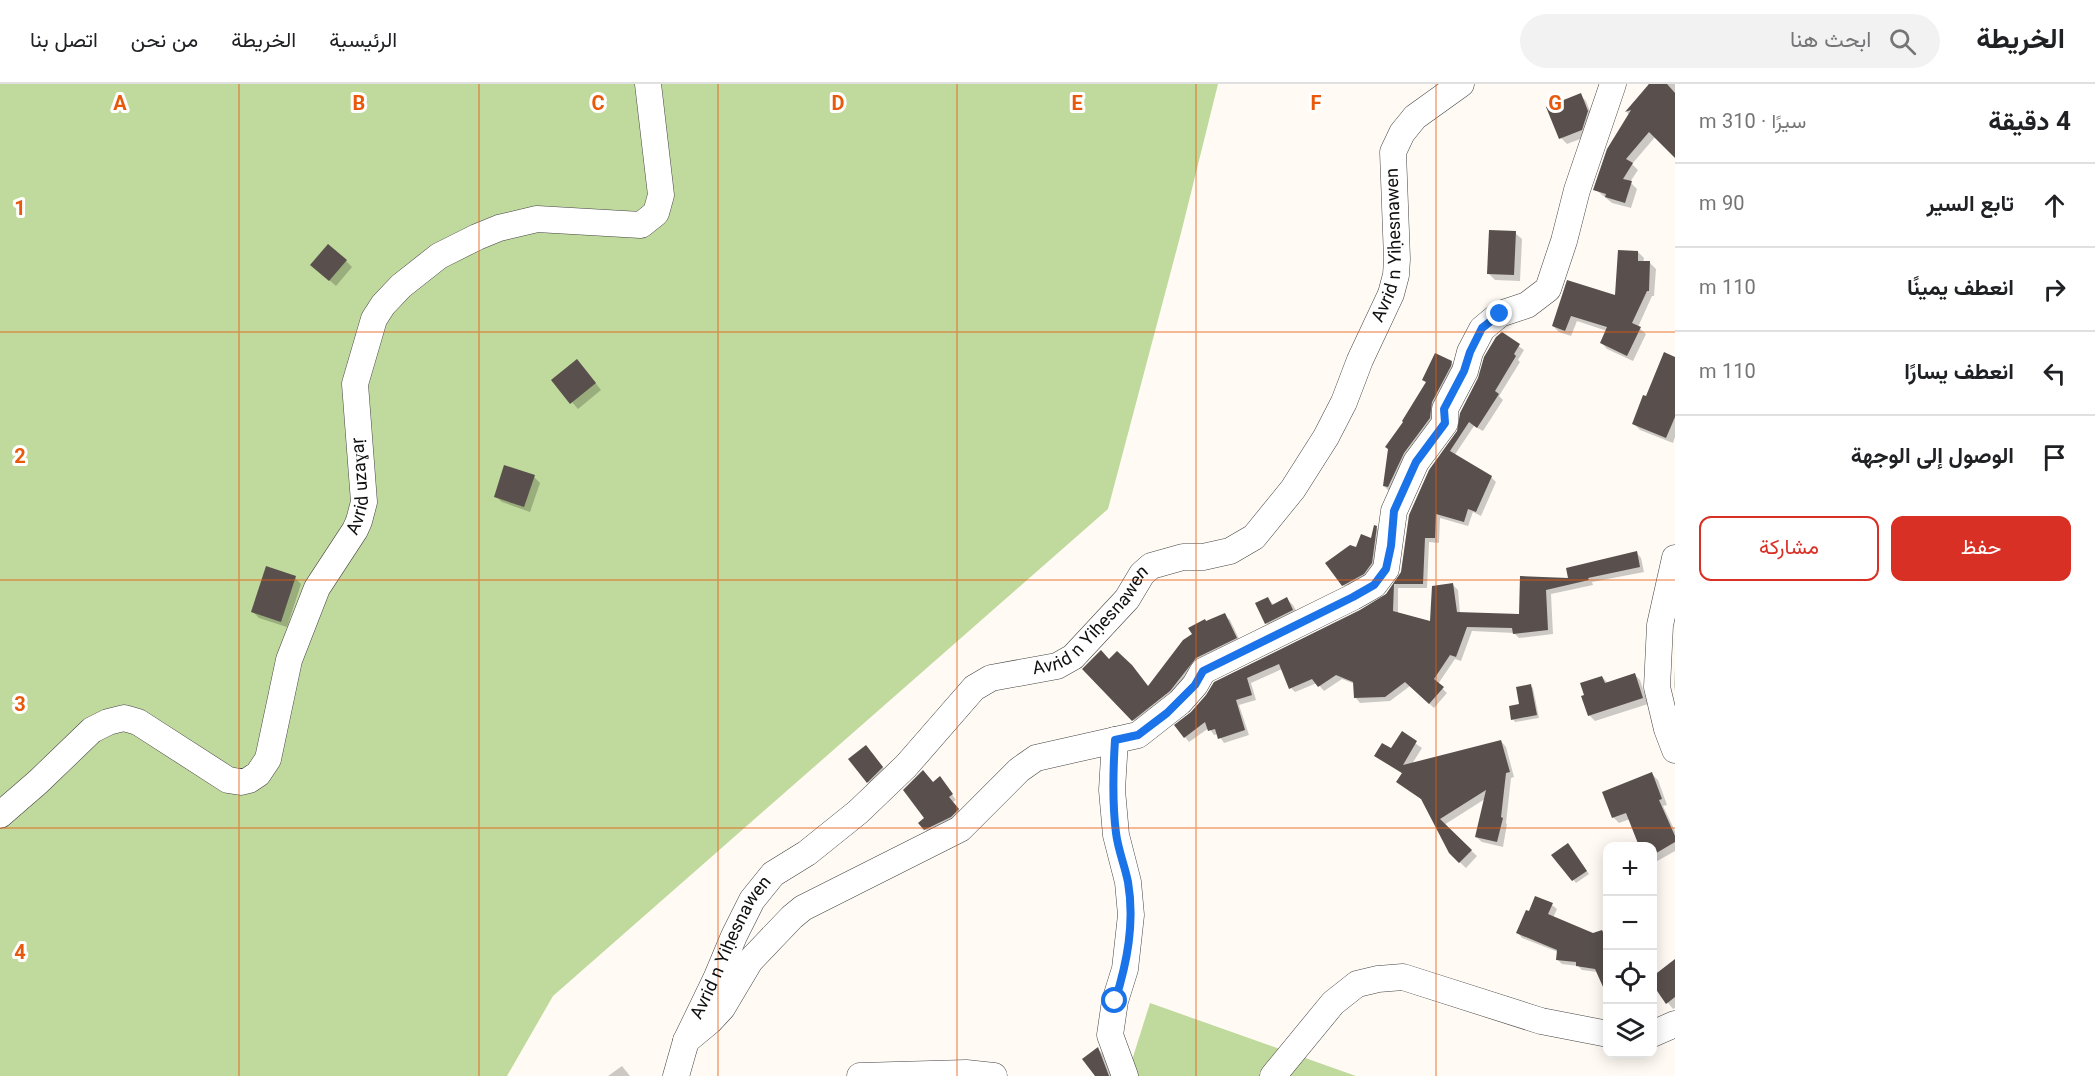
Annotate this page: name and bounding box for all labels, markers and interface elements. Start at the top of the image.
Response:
search box [1520,14,1940,68]
text: الخريطة [1976,19,2065,63]
text: ابحث هنا [1790,24,1871,59]
text: اتصل بنا [30,25,98,58]
text: من نحن [131,25,198,58]
text: الخريطة [231,25,296,58]
text: الرئيسية [329,25,397,58]
icon: search [1886,25,1919,58]
text: A [113,89,127,121]
text: B [353,89,365,121]
text: C [591,89,605,121]
text: D [832,89,845,121]
text: E [1071,89,1083,121]
text: F [1311,89,1322,121]
text: G [1548,89,1562,121]
text: 4 دقيقة [1988,103,2071,144]
text: سيرًا · 310 m [1699,107,1806,139]
street label: Avrid n Yiḥesnawen [1365,168,1411,327]
text: تابع السير [1926,188,2014,223]
text: 90 m [1699,189,1744,221]
icon: ahead [2038,189,2071,222]
text: 1 [14,194,26,226]
text: انعطف يمينًا [1907,272,2014,307]
text: 110 m [1699,273,1756,305]
icon: right [2038,273,2071,306]
route end [1486,300,1512,326]
text: انعطف يسارًا [1904,356,2014,391]
text: 110 m [1699,357,1756,389]
icon: left [2038,357,2071,390]
street label: Avrid uzaɣaṛ [340,436,378,540]
text: الوصول إلى الوجهة [1851,440,2014,475]
icon: arrive [2038,441,2071,474]
text: 2 [14,442,26,474]
button: مشاركة [1699,516,1879,581]
button: حفظ [1891,516,2071,581]
street label: Avrid n Yiḥesnawen [1031,560,1156,684]
text: 3 [14,690,26,722]
map controls [1603,842,1657,1058]
button: + [1603,842,1657,896]
street label: Avrid n Yiḥesnawen [684,871,779,1025]
button: − [1603,896,1657,950]
text: 4 [14,938,26,970]
button: locate [1603,950,1657,1004]
route start [1101,987,1127,1013]
button: layers [1603,1004,1657,1058]

